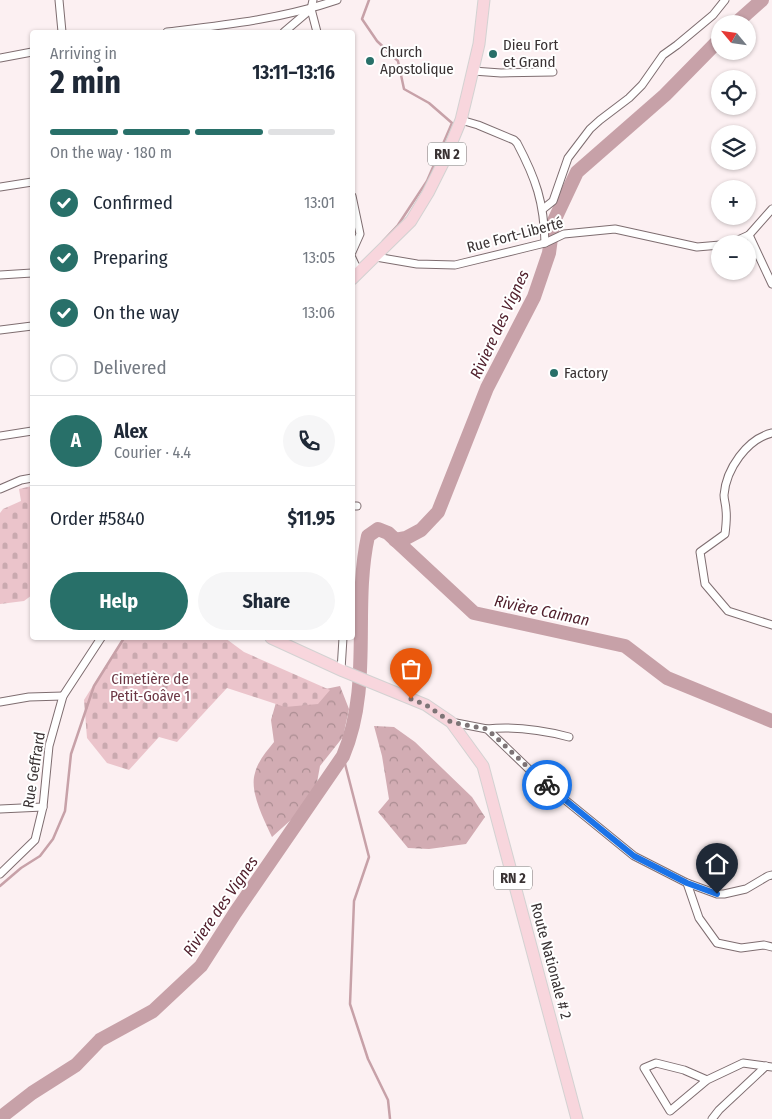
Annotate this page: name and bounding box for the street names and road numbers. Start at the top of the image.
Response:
road number: RN 2 [428,142,466,166]
street label: Rue Fort-Liberté [465,213,565,257]
street label: Rue Geffrard [19,731,49,809]
road number: RN 2 [494,866,532,890]
street label: Route Nationale # 2 [527,901,575,1021]

